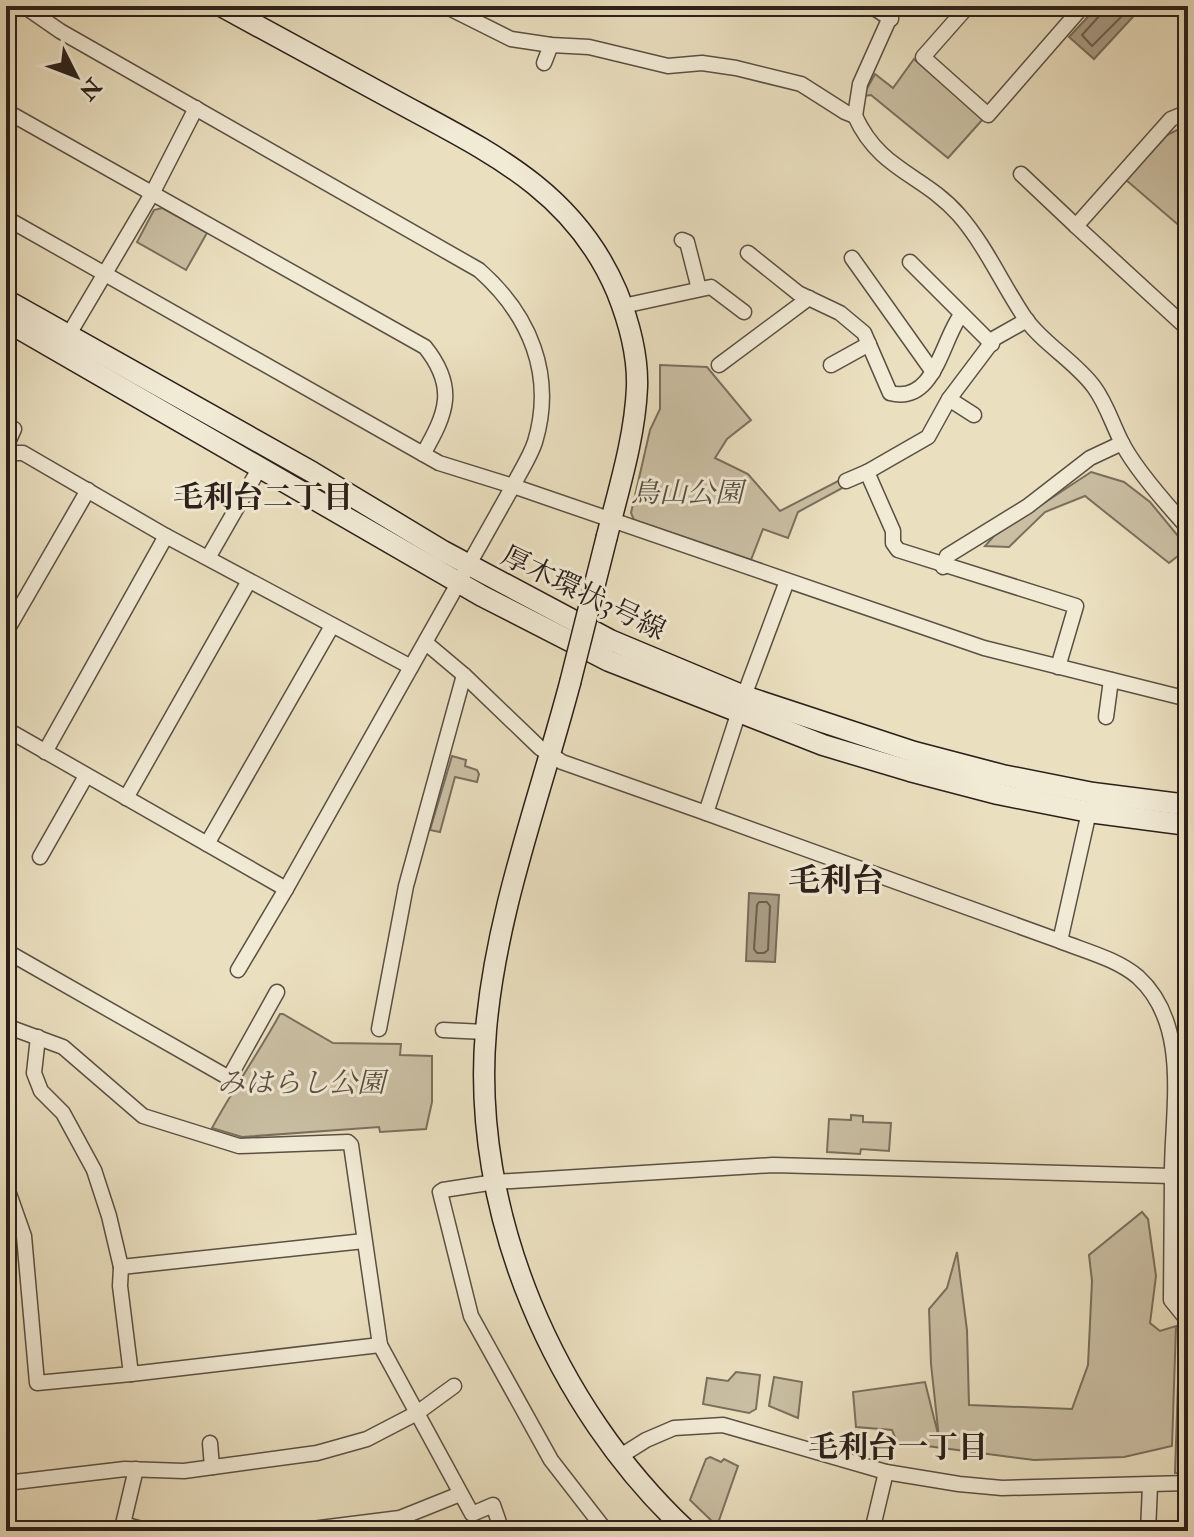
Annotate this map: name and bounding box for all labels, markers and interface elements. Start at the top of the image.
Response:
north arrow [36,36,116,116]
text: N [73,71,108,106]
park label: 鳥山公園 [631,476,747,511]
district label: 毛利台二丁目 [173,479,353,516]
street label: 厚木環状3号線 [495,538,671,648]
district label: 毛利台 [788,861,884,901]
park label: みはらし公園 [217,1066,389,1101]
district label: 毛利台一丁目 [808,1429,988,1466]

